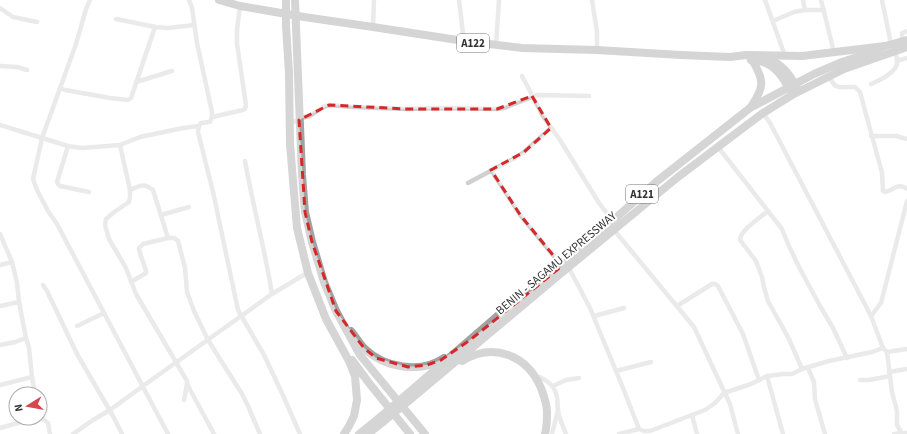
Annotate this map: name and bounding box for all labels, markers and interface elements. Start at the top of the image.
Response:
road number: A122 [457,34,489,52]
road number: A121 [626,185,658,203]
street label: BENIN - SAGAMU EXPRESSWAY [492,208,620,319]
north arrow [8,386,48,426]
text: N [11,403,27,413]

